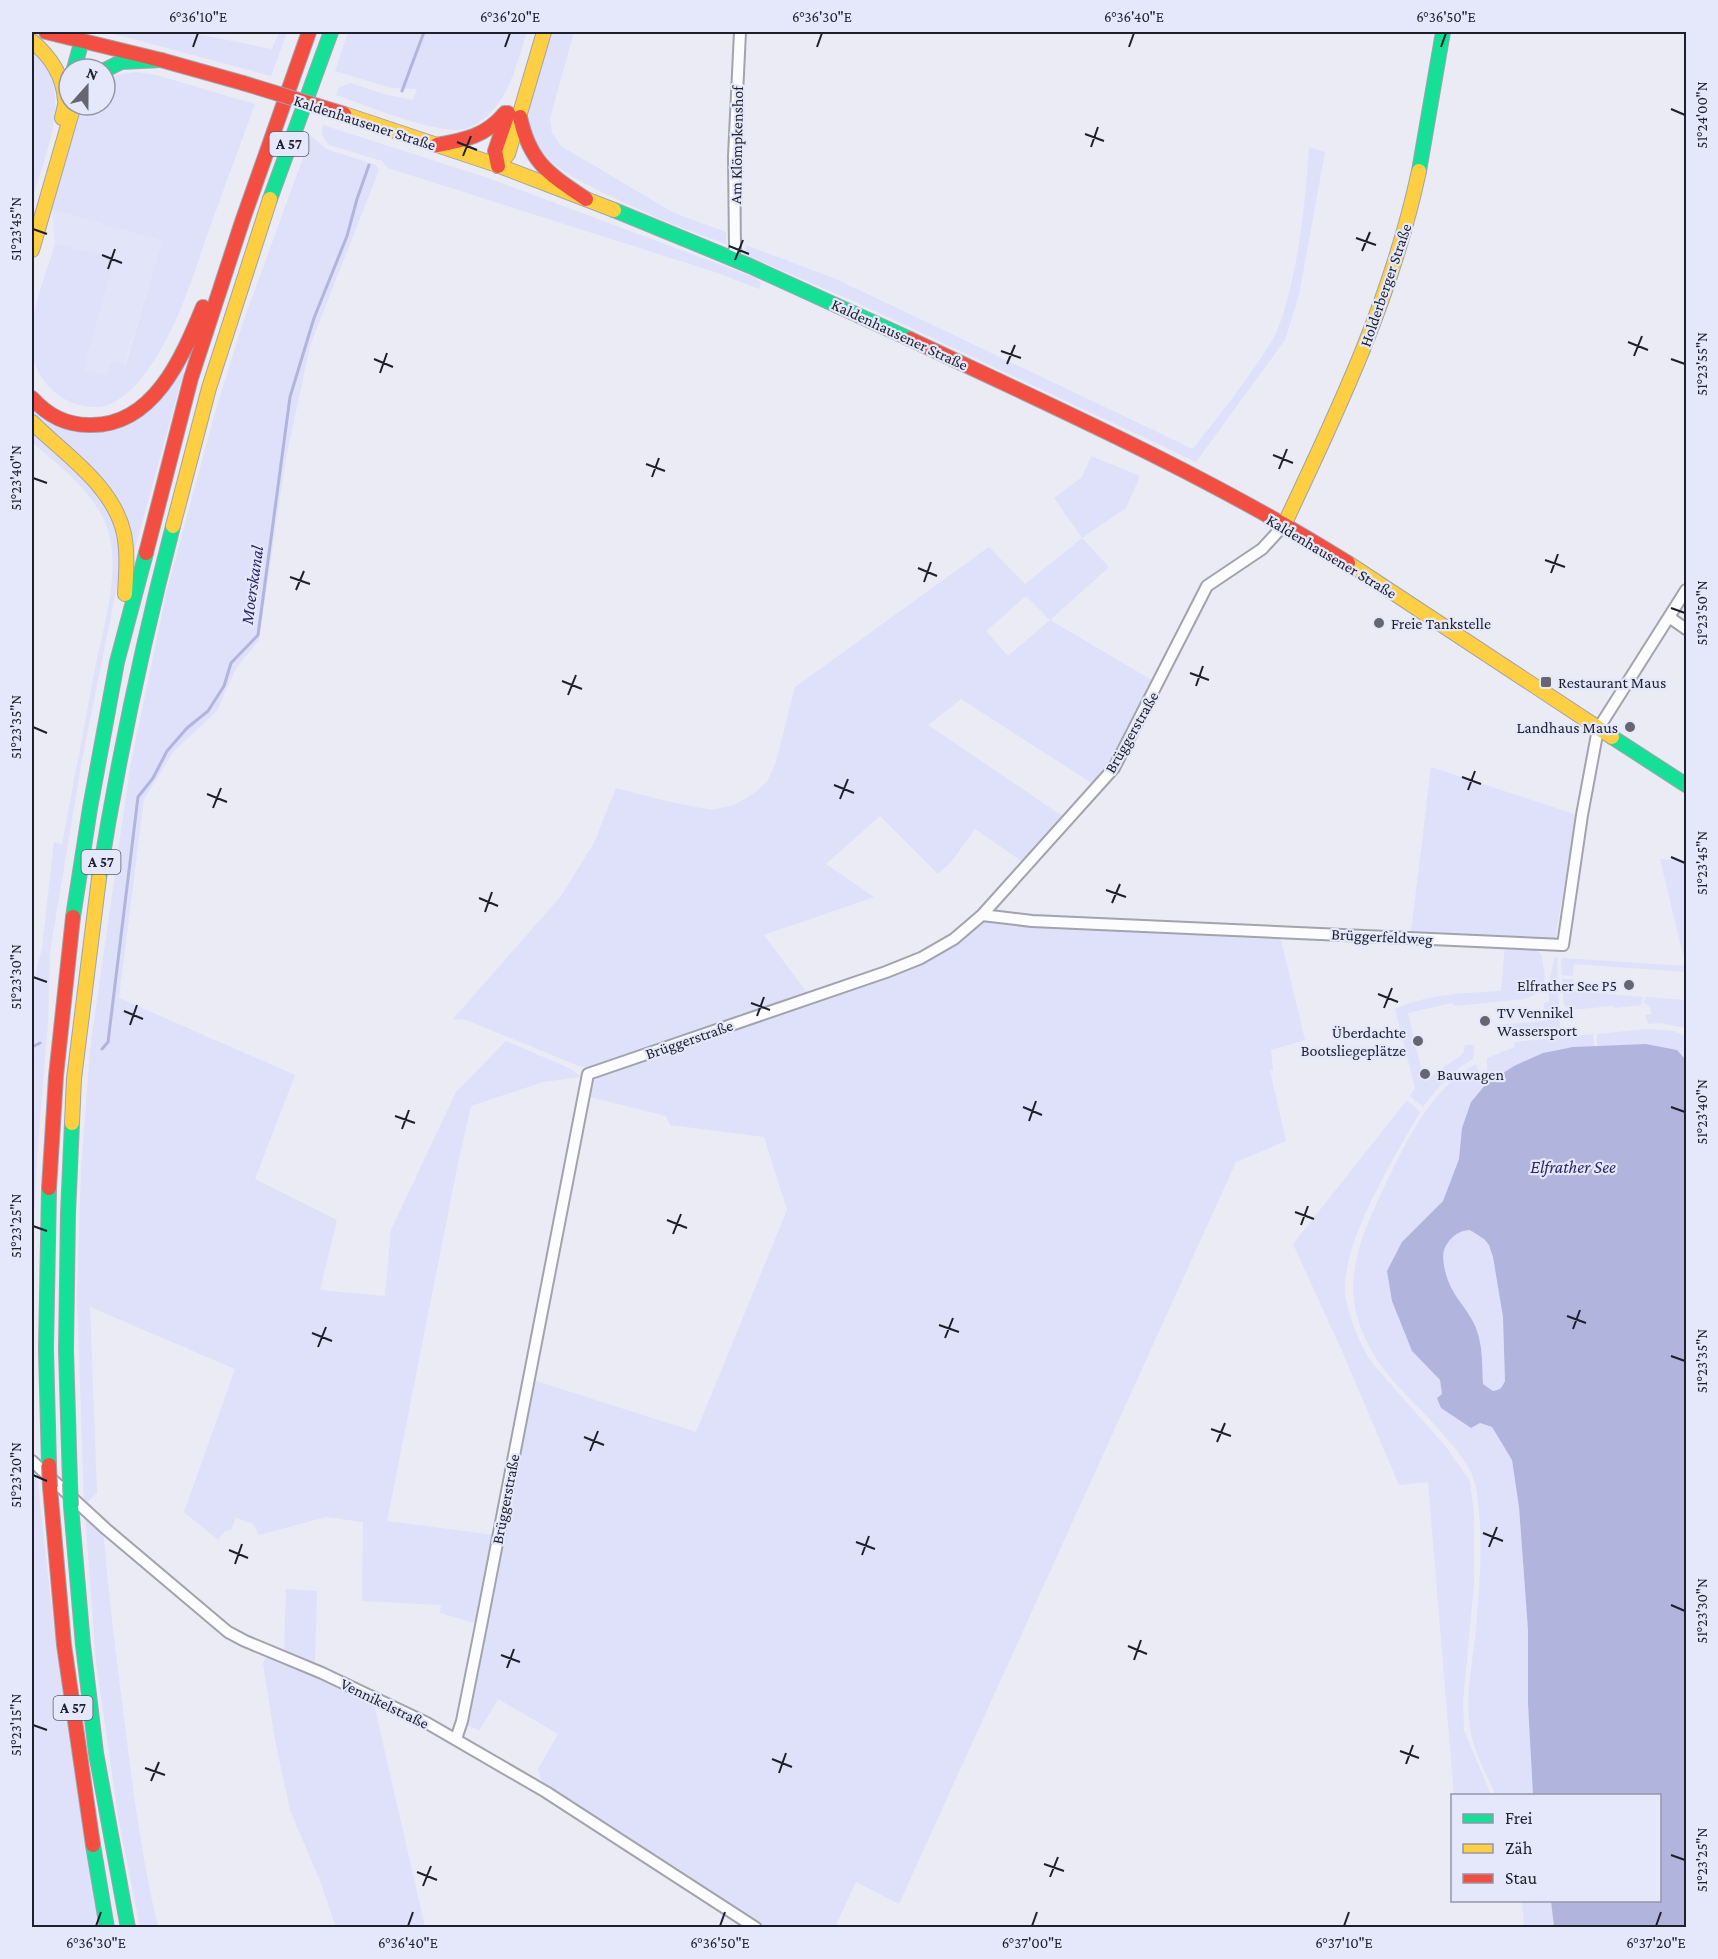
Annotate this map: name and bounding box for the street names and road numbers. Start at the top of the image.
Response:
street label: Am Klömpkenshof [727,84,747,204]
street label: Kaldenhausener Straße [292,91,438,153]
road number: A 57 [270,132,308,156]
street label: Holderberger Straße [1356,221,1415,349]
street label: Kaldenhausener Straße [829,295,971,373]
street label: Kaldenhausener Straße [1264,511,1400,602]
street label: Brüggerstraße [1101,689,1162,776]
road number: A 57 [82,850,120,874]
street label: Brüggerfeldweg [1331,925,1433,949]
street label: Brüggerstraße [643,1017,735,1063]
street label: Brüggerstraße [488,1453,524,1546]
street label: Vennikelstraße [338,1675,432,1732]
road number: A 57 [54,1696,92,1720]

